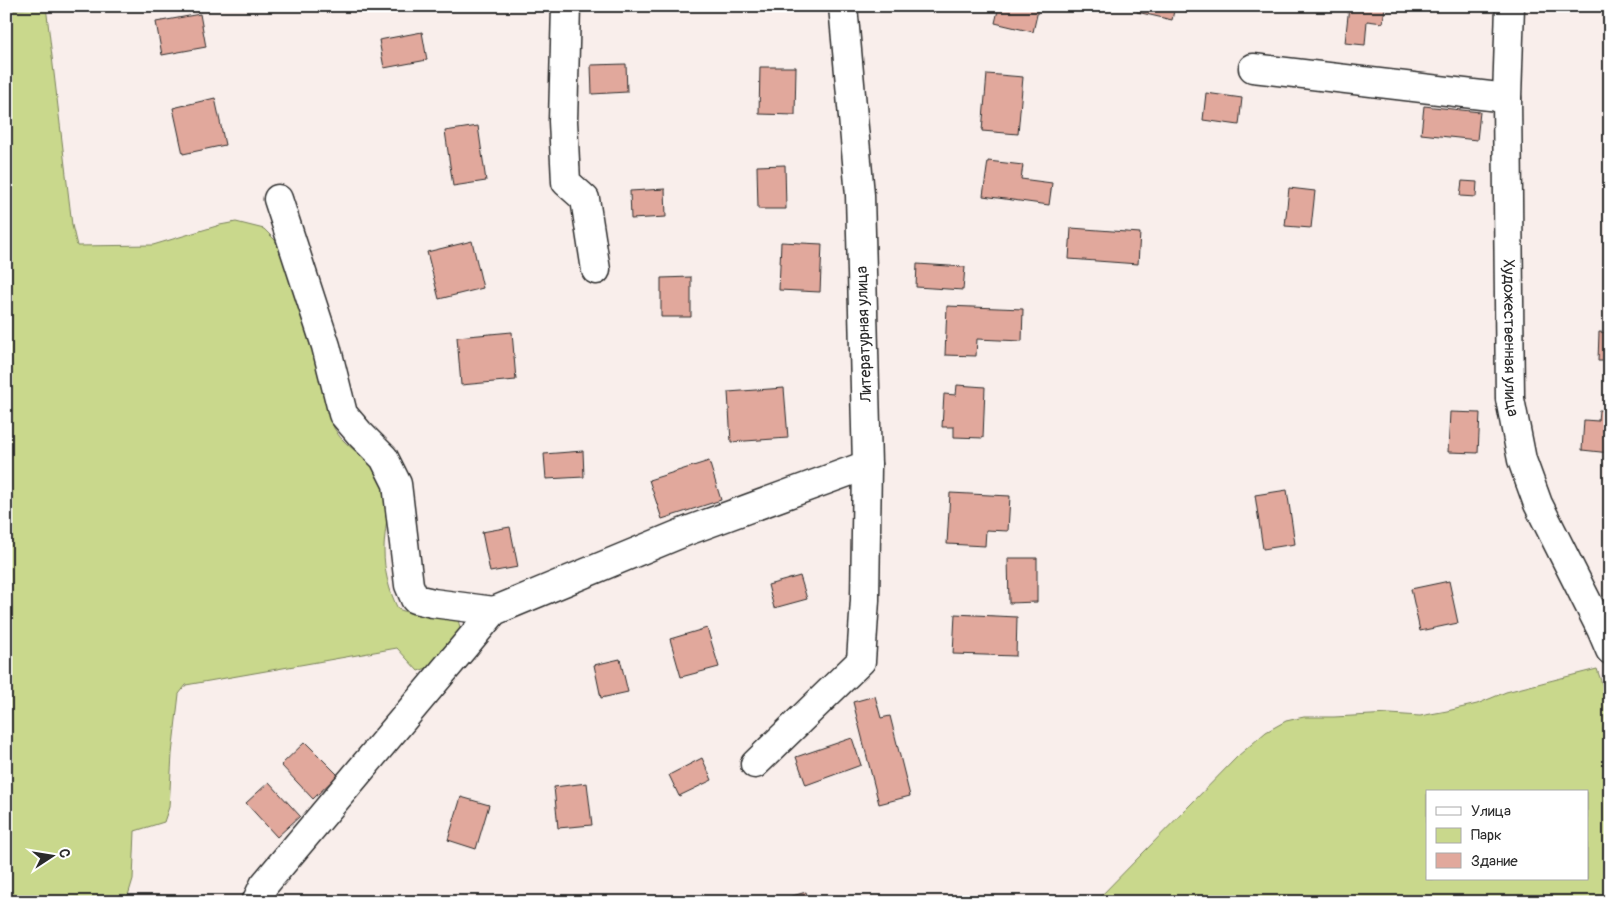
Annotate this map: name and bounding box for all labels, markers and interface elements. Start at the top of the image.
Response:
street label: Художественная улица [1499,259,1523,418]
street label: Литературная улица [852,266,876,403]
legend [1426,790,1588,880]
text: Улица [1471,802,1511,821]
text: Парк [1471,826,1502,845]
north arrow [28,830,78,880]
text: С [55,847,74,860]
text: Здание [1471,852,1518,871]

